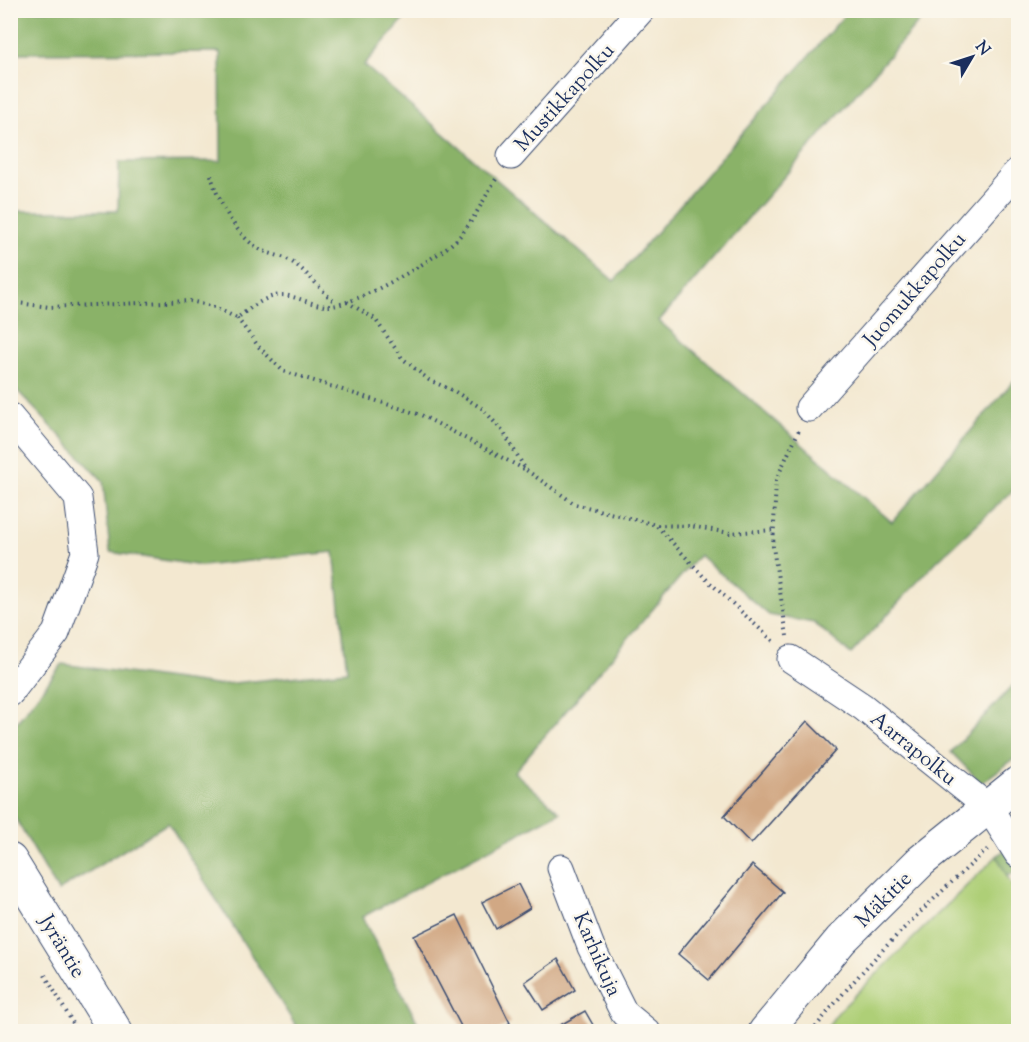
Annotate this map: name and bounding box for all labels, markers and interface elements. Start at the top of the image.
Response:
north arrow [942,27,1002,87]
street label: Mustikkapolku [508,37,623,159]
text: N [969,37,995,62]
street label: Juomukkapolku [856,226,974,355]
street label: Aarrapolku [863,705,963,794]
street label: Mäkitie [849,865,919,935]
street label: Karhikuja [564,908,628,1002]
street label: Jyräntie [30,909,92,984]

